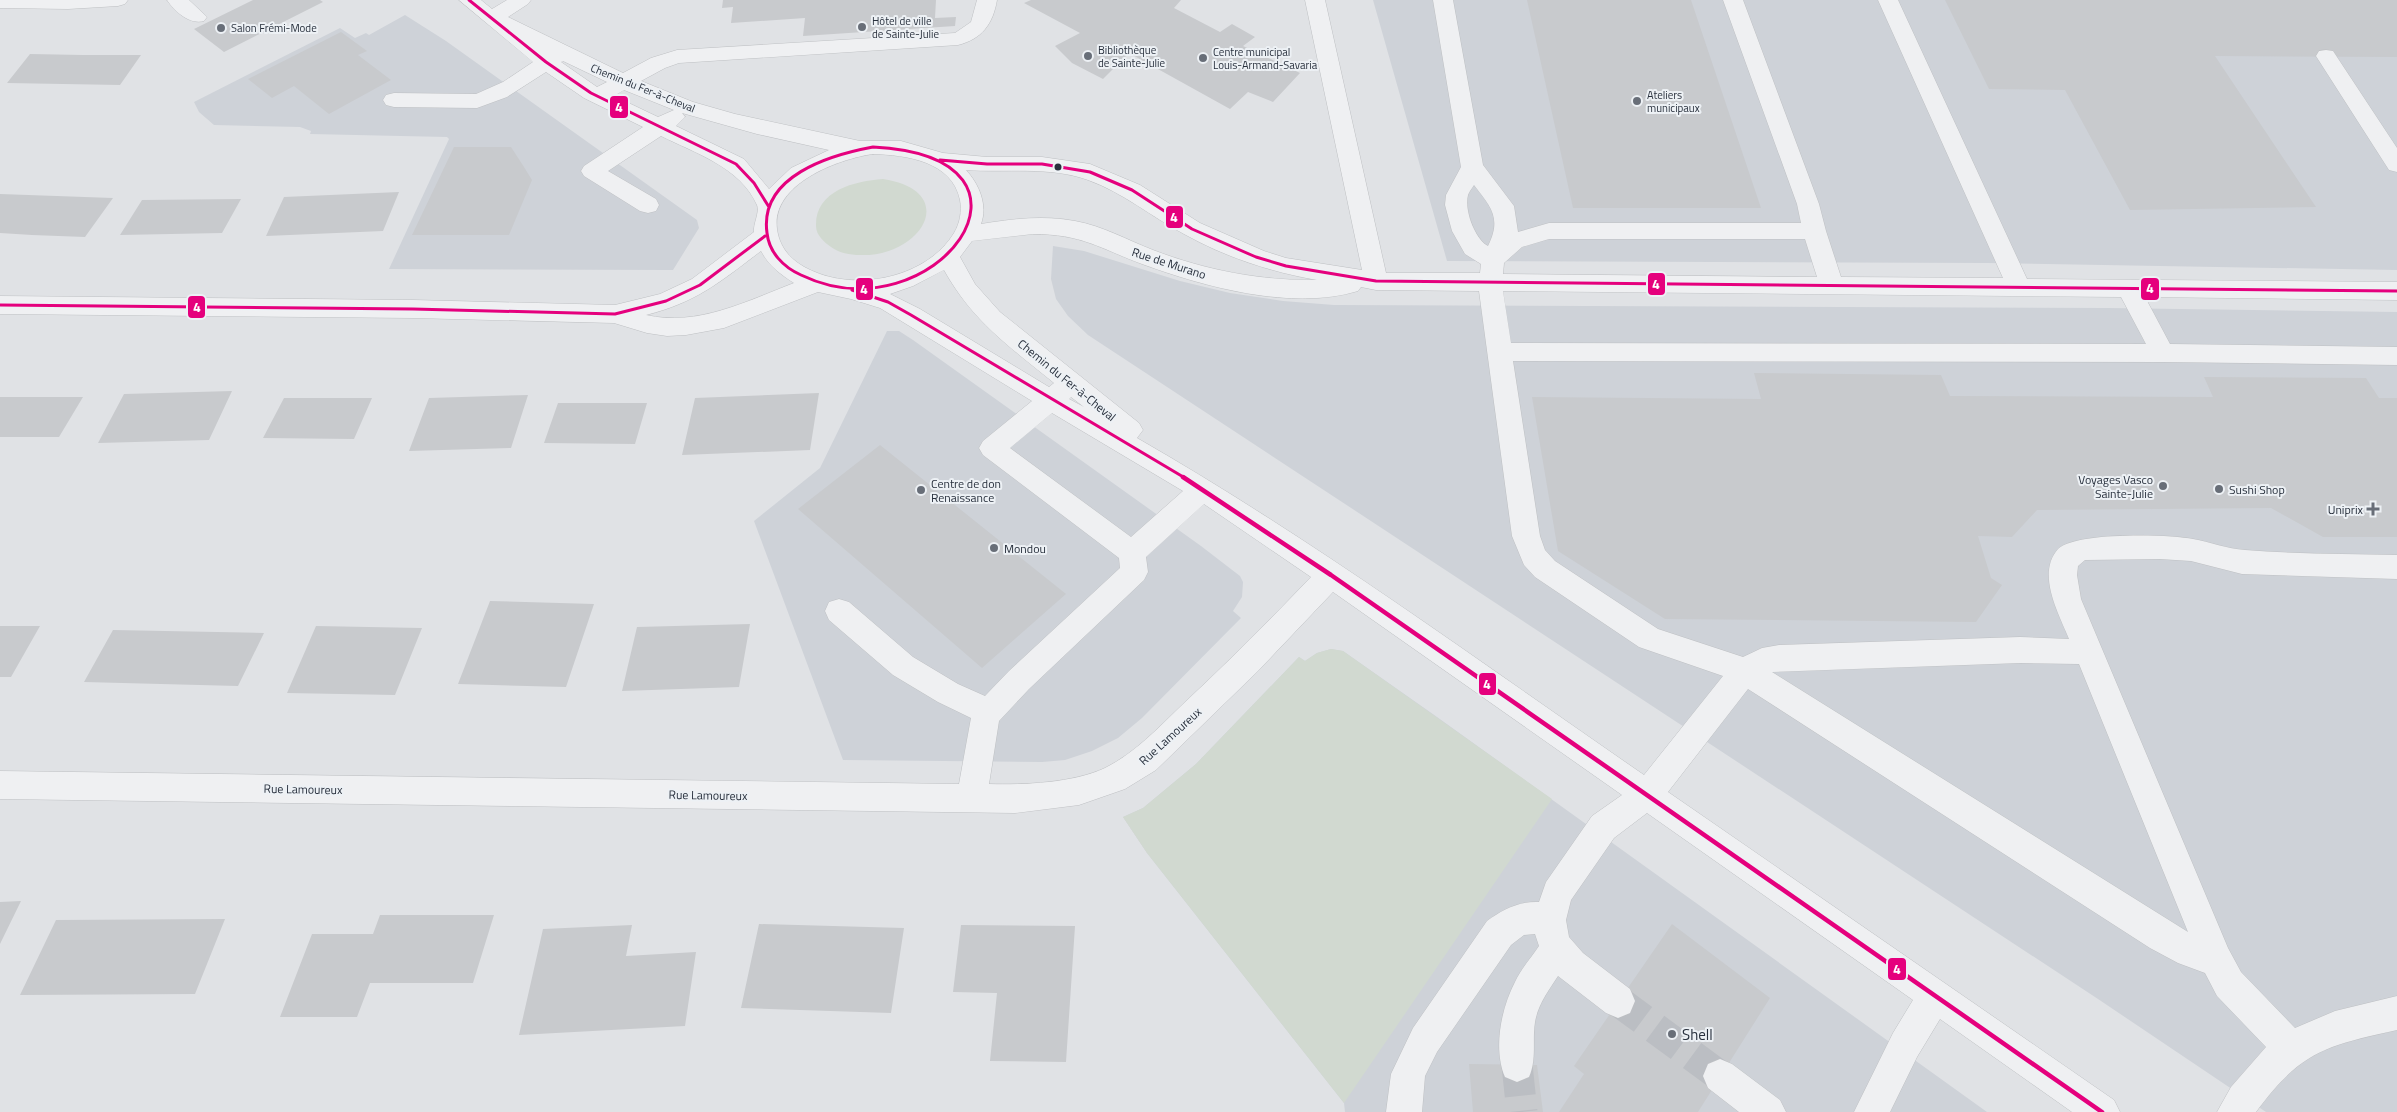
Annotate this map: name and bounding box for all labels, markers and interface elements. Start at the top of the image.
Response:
place label: Hôtel de ville de Sainte-Julie [872,13,939,42]
place label: Salon Frémi-Mode [231,20,317,36]
marker: Hôtel de ville de Sainte-Julie [856,21,868,33]
marker: Salon Frémi-Mode [215,22,227,34]
place label: Bibliothèque de Sainte-Julie [1098,42,1165,71]
place label: Centre municipal Louis-Armand-Savaria [1213,44,1318,73]
marker: Bibliothèque de Sainte-Julie [1082,50,1094,62]
marker: Centre municipal Louis-Armand-Savaria [1197,52,1209,64]
street label: Chemin du Fer-à-Cheval [588,60,698,116]
place label: Ateliers municipaux [1647,87,1700,116]
line badge: 4 [609,95,629,119]
marker: Ateliers municipaux [1631,95,1643,107]
text: 4 [615,96,623,117]
unlabelled marker [1053,162,1063,172]
line badge: 4 [1165,205,1184,229]
text: 4 [1170,206,1178,227]
street label: Rue de Murano [1130,242,1208,284]
line badge: 4 [1647,272,1666,296]
text: 4 [1652,273,1660,294]
line badge: 4 [855,277,874,301]
line badge: 4 [2140,277,2160,301]
text: 4 [2146,277,2154,298]
text: 4 [860,278,868,299]
line badge: 4 [187,295,206,319]
text: 4 [193,296,201,317]
street label: Chemin du Fer-à-Cheval [1014,334,1120,426]
place label: Voyages Vasco Sainte-Julie [2078,470,2153,503]
place label: Centre de don Renaissance [931,474,1001,507]
marker: Voyages Vasco Sainte-Julie [2157,480,2169,492]
place label: Sushi Shop [2229,480,2285,499]
marker: Sushi Shop [2213,483,2225,495]
marker: Centre de don Renaissance [915,484,927,496]
place label: Uniprix [2328,500,2364,519]
marker: Uniprix [2367,503,2379,515]
place label: Mondou [1004,539,1046,558]
marker: Mondou [988,542,1000,554]
line badge: 4 [1478,672,1497,696]
text: 4 [1483,673,1491,694]
street label: Rue Lamoureux [1134,702,1206,769]
street label: Rue Lamoureux [263,779,343,799]
street label: Rue Lamoureux [668,785,748,805]
line badge: 4 [1887,957,1907,981]
text: 4 [1893,958,1901,979]
place label: Shell [1682,1023,1713,1046]
marker: Shell [1666,1028,1678,1040]

